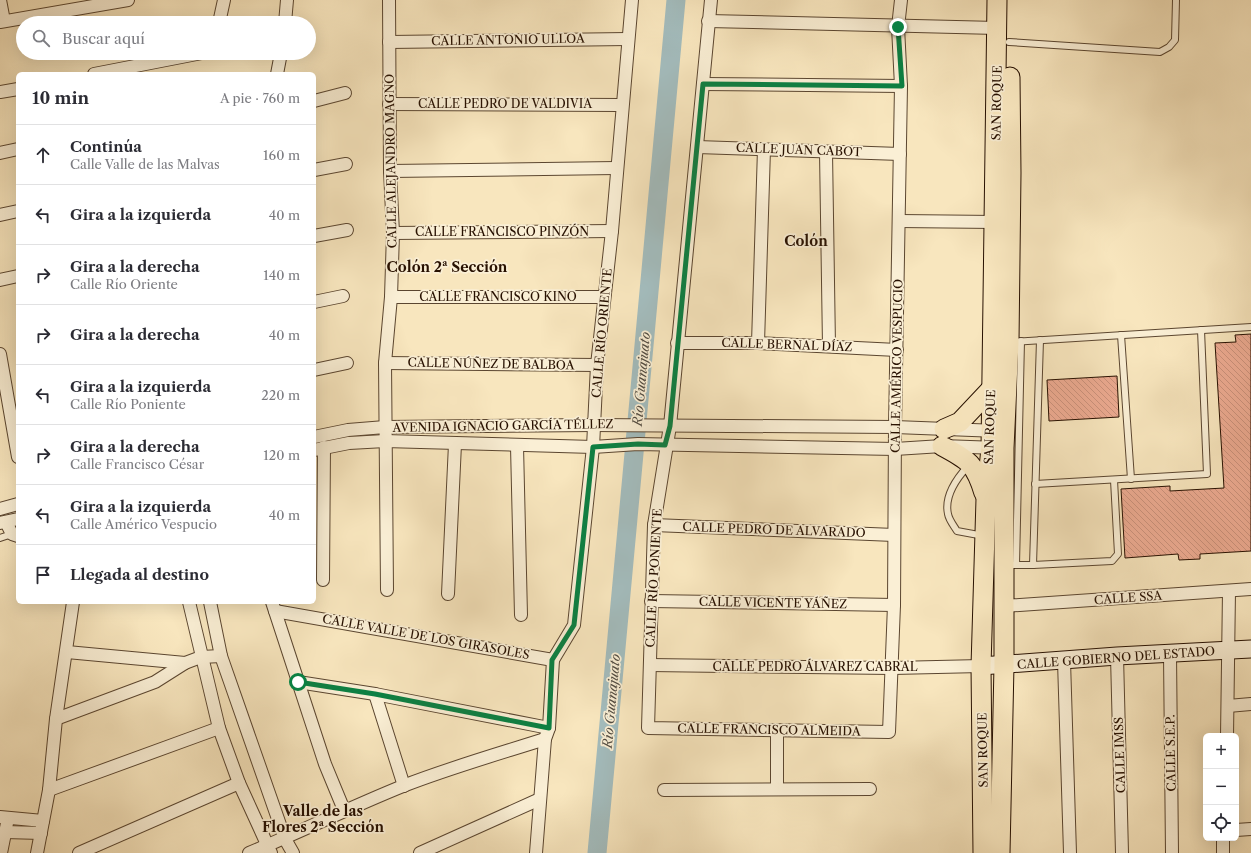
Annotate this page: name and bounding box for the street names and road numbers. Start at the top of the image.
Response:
street label: CALLE ANTONIO ULLOA [431,31,586,48]
street label: SAN ROQUE [988,65,1005,141]
street label: CALLE ALEJANDRO MAGNO [381,74,400,248]
street label: CALLE PEDRO DE VALDIVIA [418,96,593,111]
street label: CALLE JUAN CABOT [736,140,862,159]
street label: CALLE FRANCISCO PINZÓN [415,223,589,239]
street label: CALLE RÍO ORIENTE [587,267,615,398]
street label: CALLE AMÉRICO VESPUCIO [886,279,906,453]
street label: CALLE FRANCISCO KINO [419,289,577,304]
street label: CALLE BERNAL DÍAZ [721,334,853,354]
street label: CALLE NÚÑEZ DE BALBOA [407,354,576,372]
street label: SAN ROQUE [981,389,998,465]
street label: AVENIDA IGNACIO GARCÍA TÉLLEZ [391,415,614,435]
street label: CALLE RÍO PONIENTE [641,508,665,648]
street label: CALLE PEDRO DE ALVARADO [682,519,866,540]
street label: CALLE SSA [1093,588,1164,607]
street label: CALLE VICENTE YÁÑEZ [699,593,847,611]
street label: CALLE VALLE DE LOS GIRASOLES [321,611,531,662]
street label: CALLE GOBIERNO DEL ESTADO [1016,643,1216,672]
street label: CALLE PEDRO ÁLVAREZ CABRAL [712,658,918,674]
street label: SAN ROQUE [974,712,991,788]
street label: CALLE S.E.P. [1162,714,1179,792]
street label: CALLE IMSS [1111,717,1128,793]
street label: CALLE FRANCISCO ALMEIDA [677,720,862,739]

